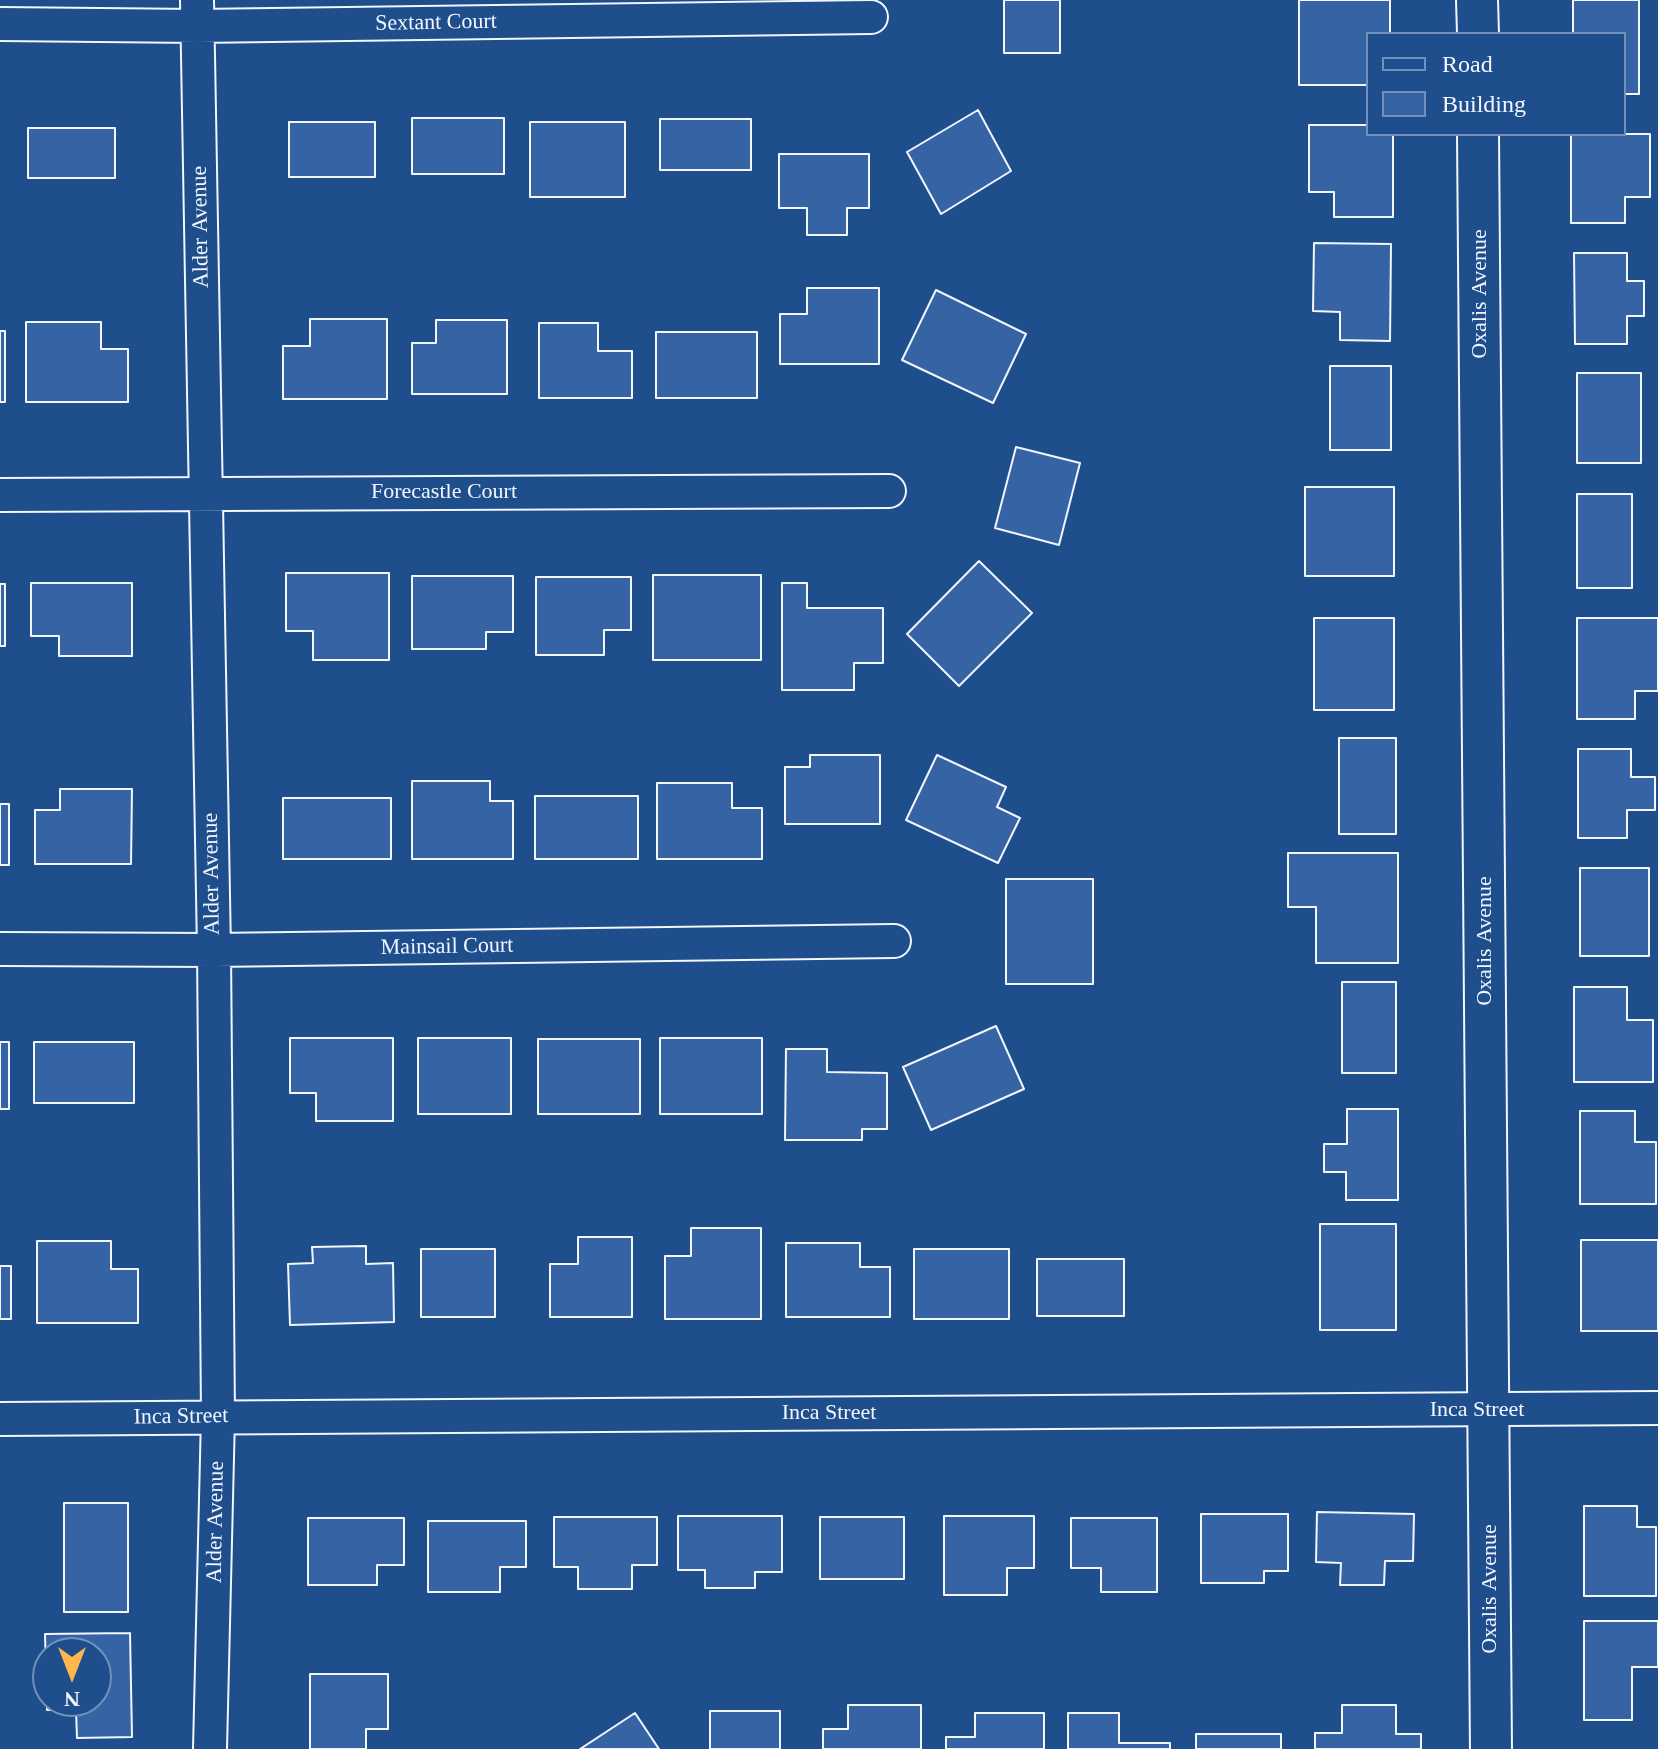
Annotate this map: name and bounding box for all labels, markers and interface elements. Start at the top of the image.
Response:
street label: Sextant Court [375,9,497,37]
legend [1366,32,1626,136]
text: Road [1442,51,1493,77]
text: Building [1442,91,1526,117]
street label: Alder Avenue [187,166,215,288]
street label: Oxalis Avenue [1467,229,1493,359]
street label: Forecastle Court [371,479,517,505]
street label: Alder Avenue [198,813,226,935]
street label: Oxalis Avenue [1472,876,1498,1006]
street label: Mainsail Court [380,933,514,961]
street label: Inca Street [1430,1397,1524,1423]
street label: Inca Street [782,1400,876,1426]
street label: Inca Street [133,1403,229,1431]
street label: Alder Avenue [202,1461,230,1583]
street label: Oxalis Avenue [1477,1524,1503,1654]
north arrow [32,1637,112,1717]
text: N [64,1687,80,1712]

